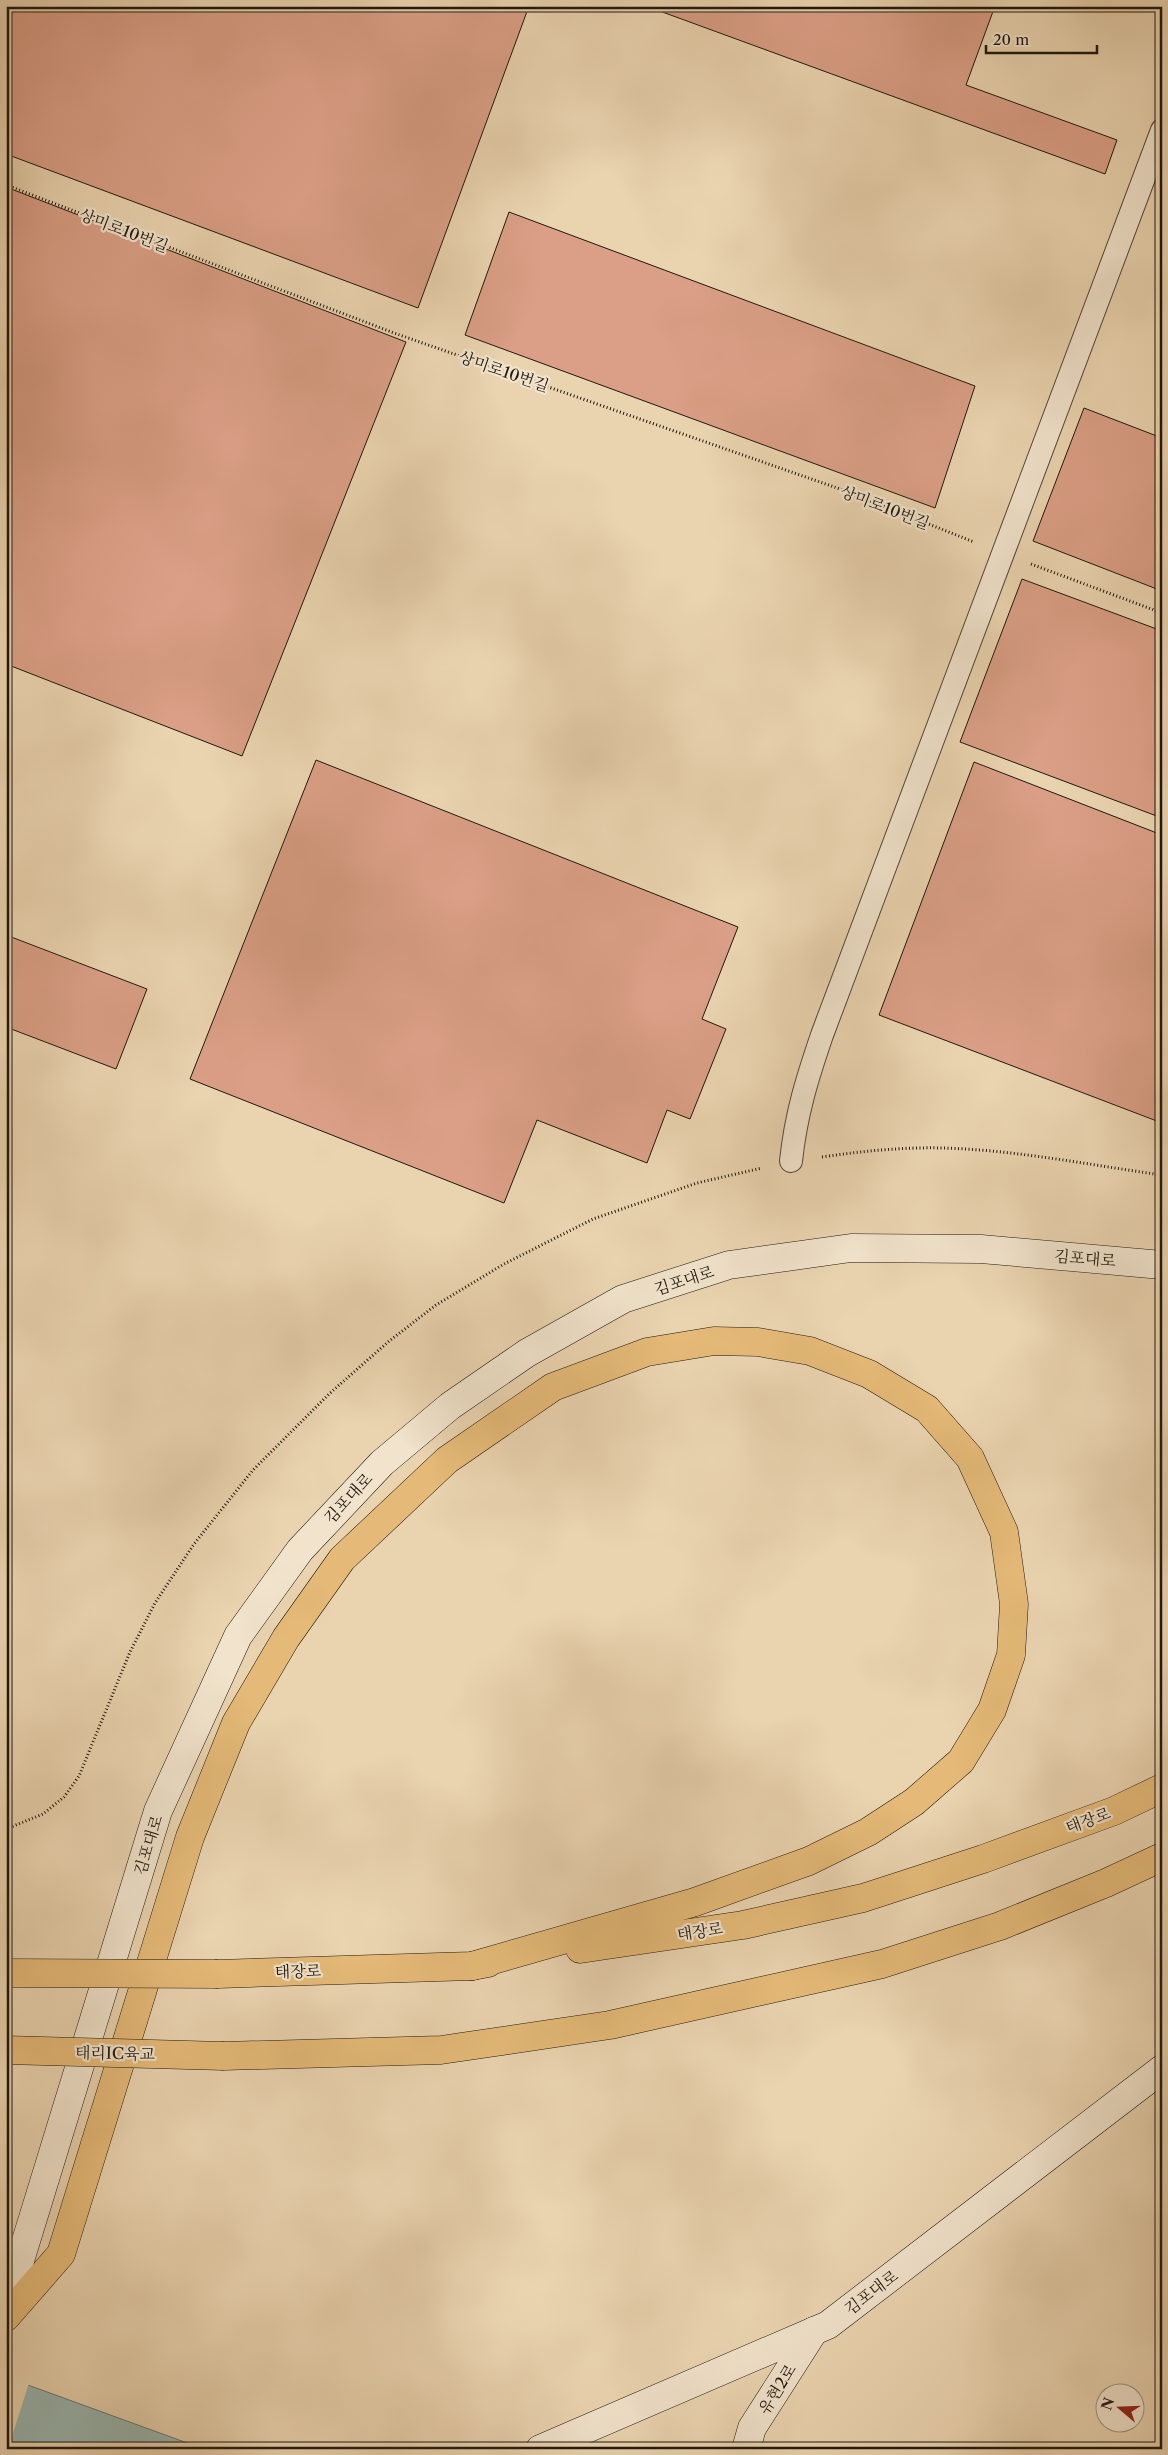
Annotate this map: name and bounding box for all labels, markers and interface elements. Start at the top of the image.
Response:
scale bar [986,22,1097,54]
text: 20 m [993,30,1029,49]
street label: 상미로10번길 [76,204,172,256]
street label: 상미로10번길 [456,346,552,396]
street label: 상미로10번길 [837,481,933,533]
street label: 김포대로 [1053,1245,1117,1271]
street label: 김포대로 [652,1261,717,1299]
street label: 김포대로 [320,1468,377,1527]
street label: 태장로 [1063,1802,1114,1837]
street label: 김포대로 [129,1812,167,1877]
street label: 태장로 [676,1917,725,1945]
street label: 태장로 [274,1960,322,1982]
street label: 태리IC육교 [75,2042,155,2064]
street label: 김포대로 [840,2265,902,2319]
street label: 유현2로 [754,2360,800,2418]
north arrow [1096,2382,1146,2432]
text: N [1097,2395,1118,2412]

